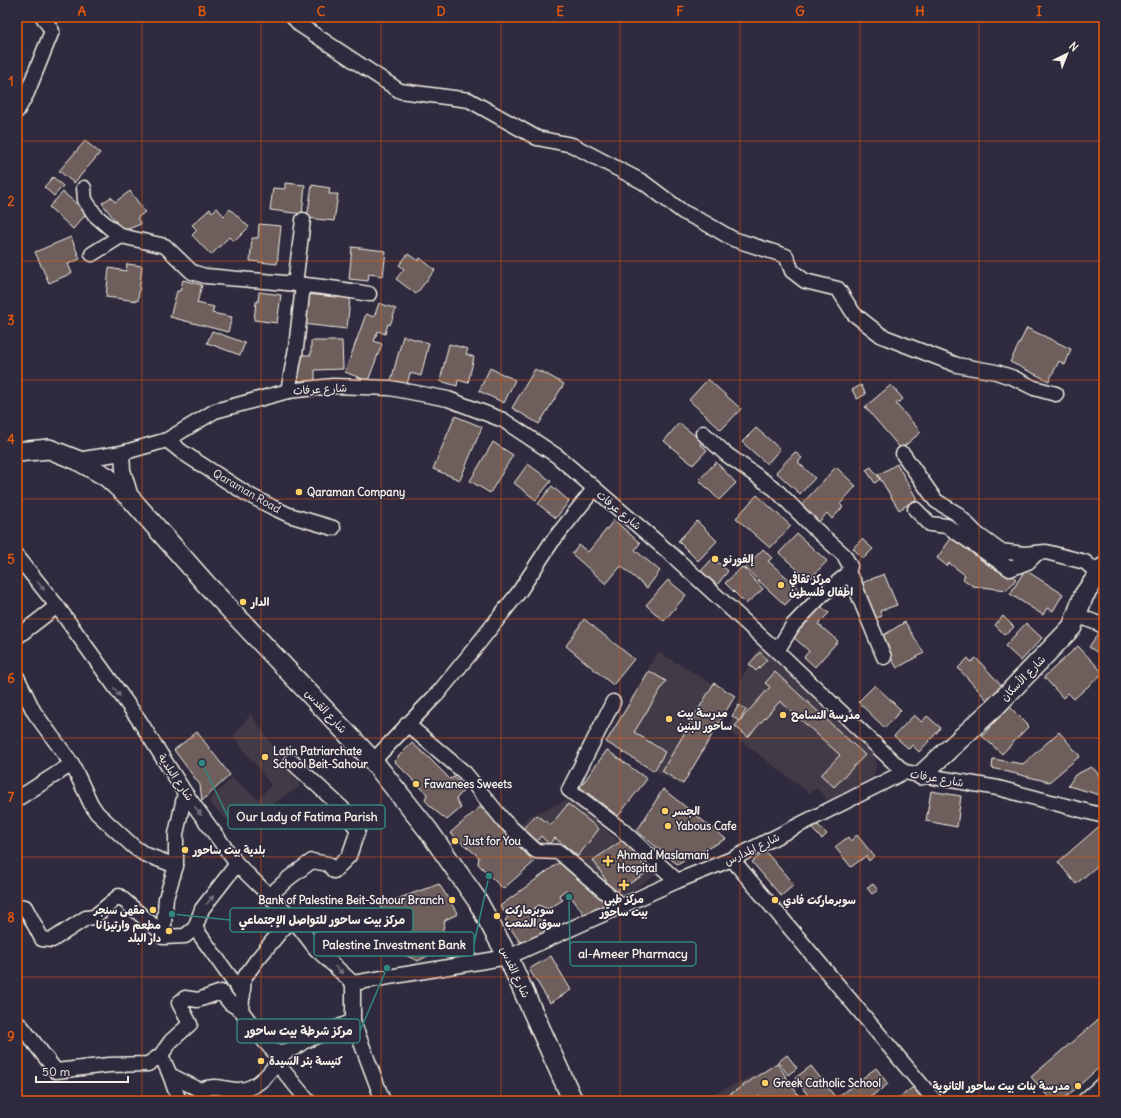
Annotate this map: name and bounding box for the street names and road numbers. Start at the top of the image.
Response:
street label: شارع عرفات [293,381,348,399]
street label: Qaraman Road [211,466,284,516]
street label: شارع عرفات [592,487,644,534]
street label: شارع الأسكان [998,652,1050,705]
street label: شارع القدس [301,686,350,737]
street label: شارع البلدية [154,751,197,804]
street label: شارع عرفات [909,766,965,792]
street label: شارع المدارس [722,830,783,870]
street label: شارع القدس [495,944,533,1001]

